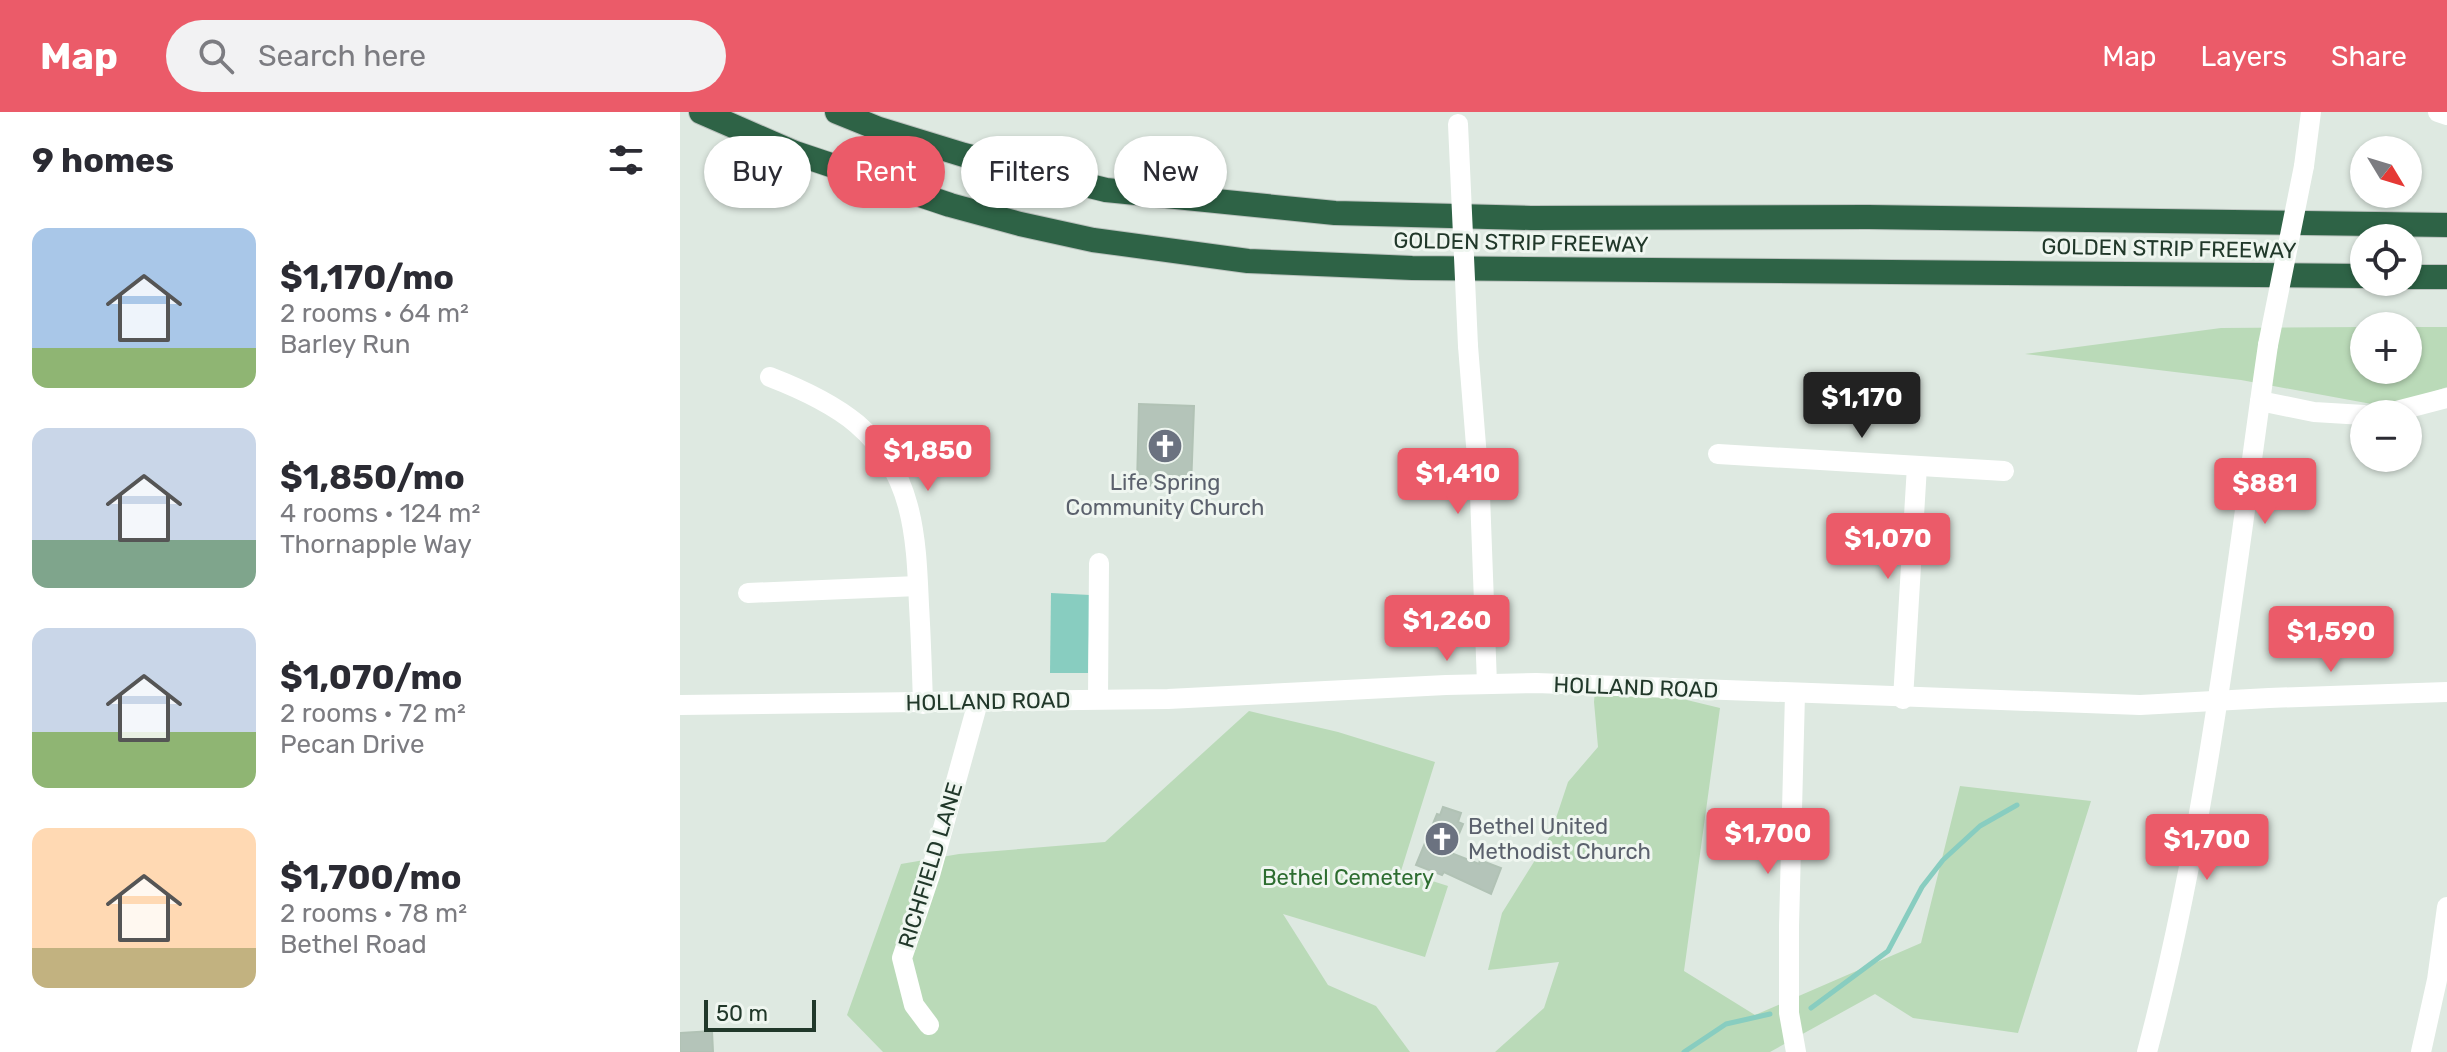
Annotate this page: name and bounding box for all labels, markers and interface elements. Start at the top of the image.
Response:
search box [166,20,726,92]
text: Map [40,33,118,79]
icon: search [194,34,238,78]
text: Search here [258,38,426,74]
text: Map [2102,40,2157,73]
text: Layers [2201,40,2287,73]
text: Share [2331,40,2407,73]
chip: Buy [704,136,811,208]
chip: Rent [827,136,945,208]
chip: Filters [961,136,1098,208]
chip: New [1114,136,1227,208]
north arrow [2350,136,2422,208]
map controls [2350,136,2422,472]
icon: filters [604,138,648,182]
text: 9 homes [32,140,174,181]
button: locate [2350,224,2422,296]
street label: GOLDEN STRIP FREEWAY [1393,227,1649,258]
street label: GOLDEN STRIP FREEWAY [2041,233,2297,264]
text: $1,170/mo [280,257,454,298]
icon: home [96,260,192,356]
text: 2 rooms · 64 m² [280,298,469,329]
button: + [2350,312,2422,384]
text: Barley Run [280,329,410,360]
pin: $1,170 [1797,372,1927,440]
text: $1,170 [1821,382,1903,413]
button: − [2350,400,2422,472]
pin: $1,850 [863,425,993,493]
church icon: Life Spring Community Church [1146,427,1184,465]
text: $1,850 [883,435,973,466]
pin: $1,410 [1393,448,1523,516]
text: $1,850/mo [280,457,465,498]
text: $1,410 [1415,458,1501,489]
pin: $881 [2218,458,2312,526]
icon: home [96,460,192,556]
text: $881 [2232,468,2298,499]
place label: Life Spring Community Church [1066,469,1264,521]
text: 4 rooms · 124 m² [280,498,480,529]
pin: $1,070 [1823,513,1953,581]
text: $1,070 [1844,523,1932,554]
text: Thornapple Way [280,529,472,560]
pin: $1,260 [1382,595,1512,663]
text: $1,260 [1402,605,1492,636]
pin: $1,590 [2266,606,2396,674]
text: $1,590 [2287,616,2375,647]
text: $1,070/mo [280,657,462,698]
icon: home [96,660,192,756]
street label: HOLLAND ROAD [1553,671,1719,704]
street label: HOLLAND ROAD [905,687,1071,716]
text: 2 rooms · 72 m² [280,698,466,729]
text: Pecan Drive [280,729,424,760]
street label: RICHFIELD LANE [892,779,968,951]
pin: $1,700 [1703,808,1833,876]
place label: Bethel United Methodist Church [1468,813,1651,865]
pin: $1,700 [2142,814,2272,882]
text: $1,700 [1725,818,1811,849]
church icon: Bethel United Methodist Church [1423,820,1461,858]
text: $1,700 [2164,824,2250,855]
text: $1,700/mo [280,857,462,898]
icon: home [96,860,192,956]
park label: Bethel Cemetery [1262,864,1434,891]
text: 2 rooms · 78 m² [280,898,467,929]
text: Bethel Road [280,929,427,960]
scale bar [704,996,816,1032]
text: 50 m [716,1000,768,1027]

